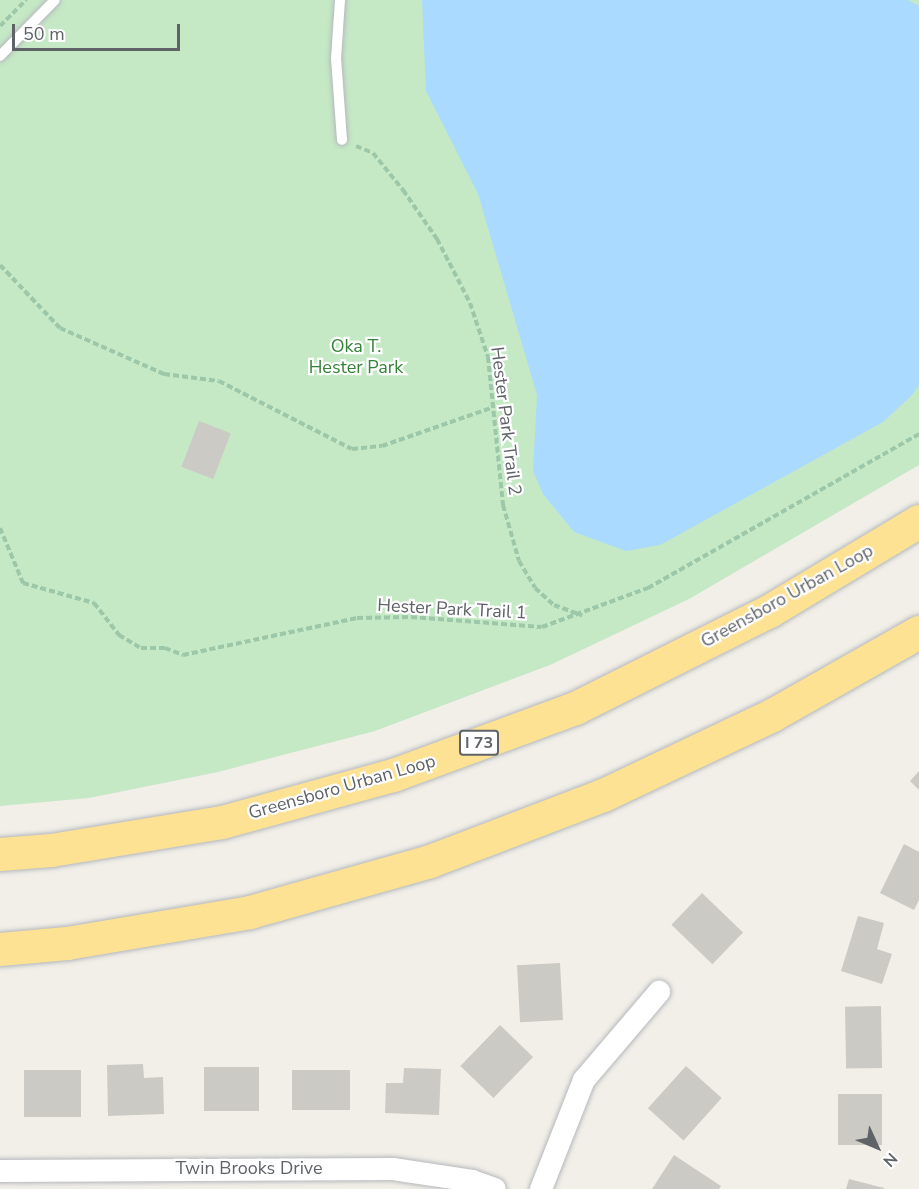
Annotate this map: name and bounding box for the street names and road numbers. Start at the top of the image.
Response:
street label: Hester Park Trail 2 [486,345,526,497]
street label: Greensboro Urban Loop [697,540,877,652]
street label: Hester Park Trail 1 [377,594,527,624]
road number: I 73 [458,730,500,756]
street label: Greensboro Urban Loop [246,750,438,824]
street label: Twin Brooks Drive [175,1157,323,1179]

